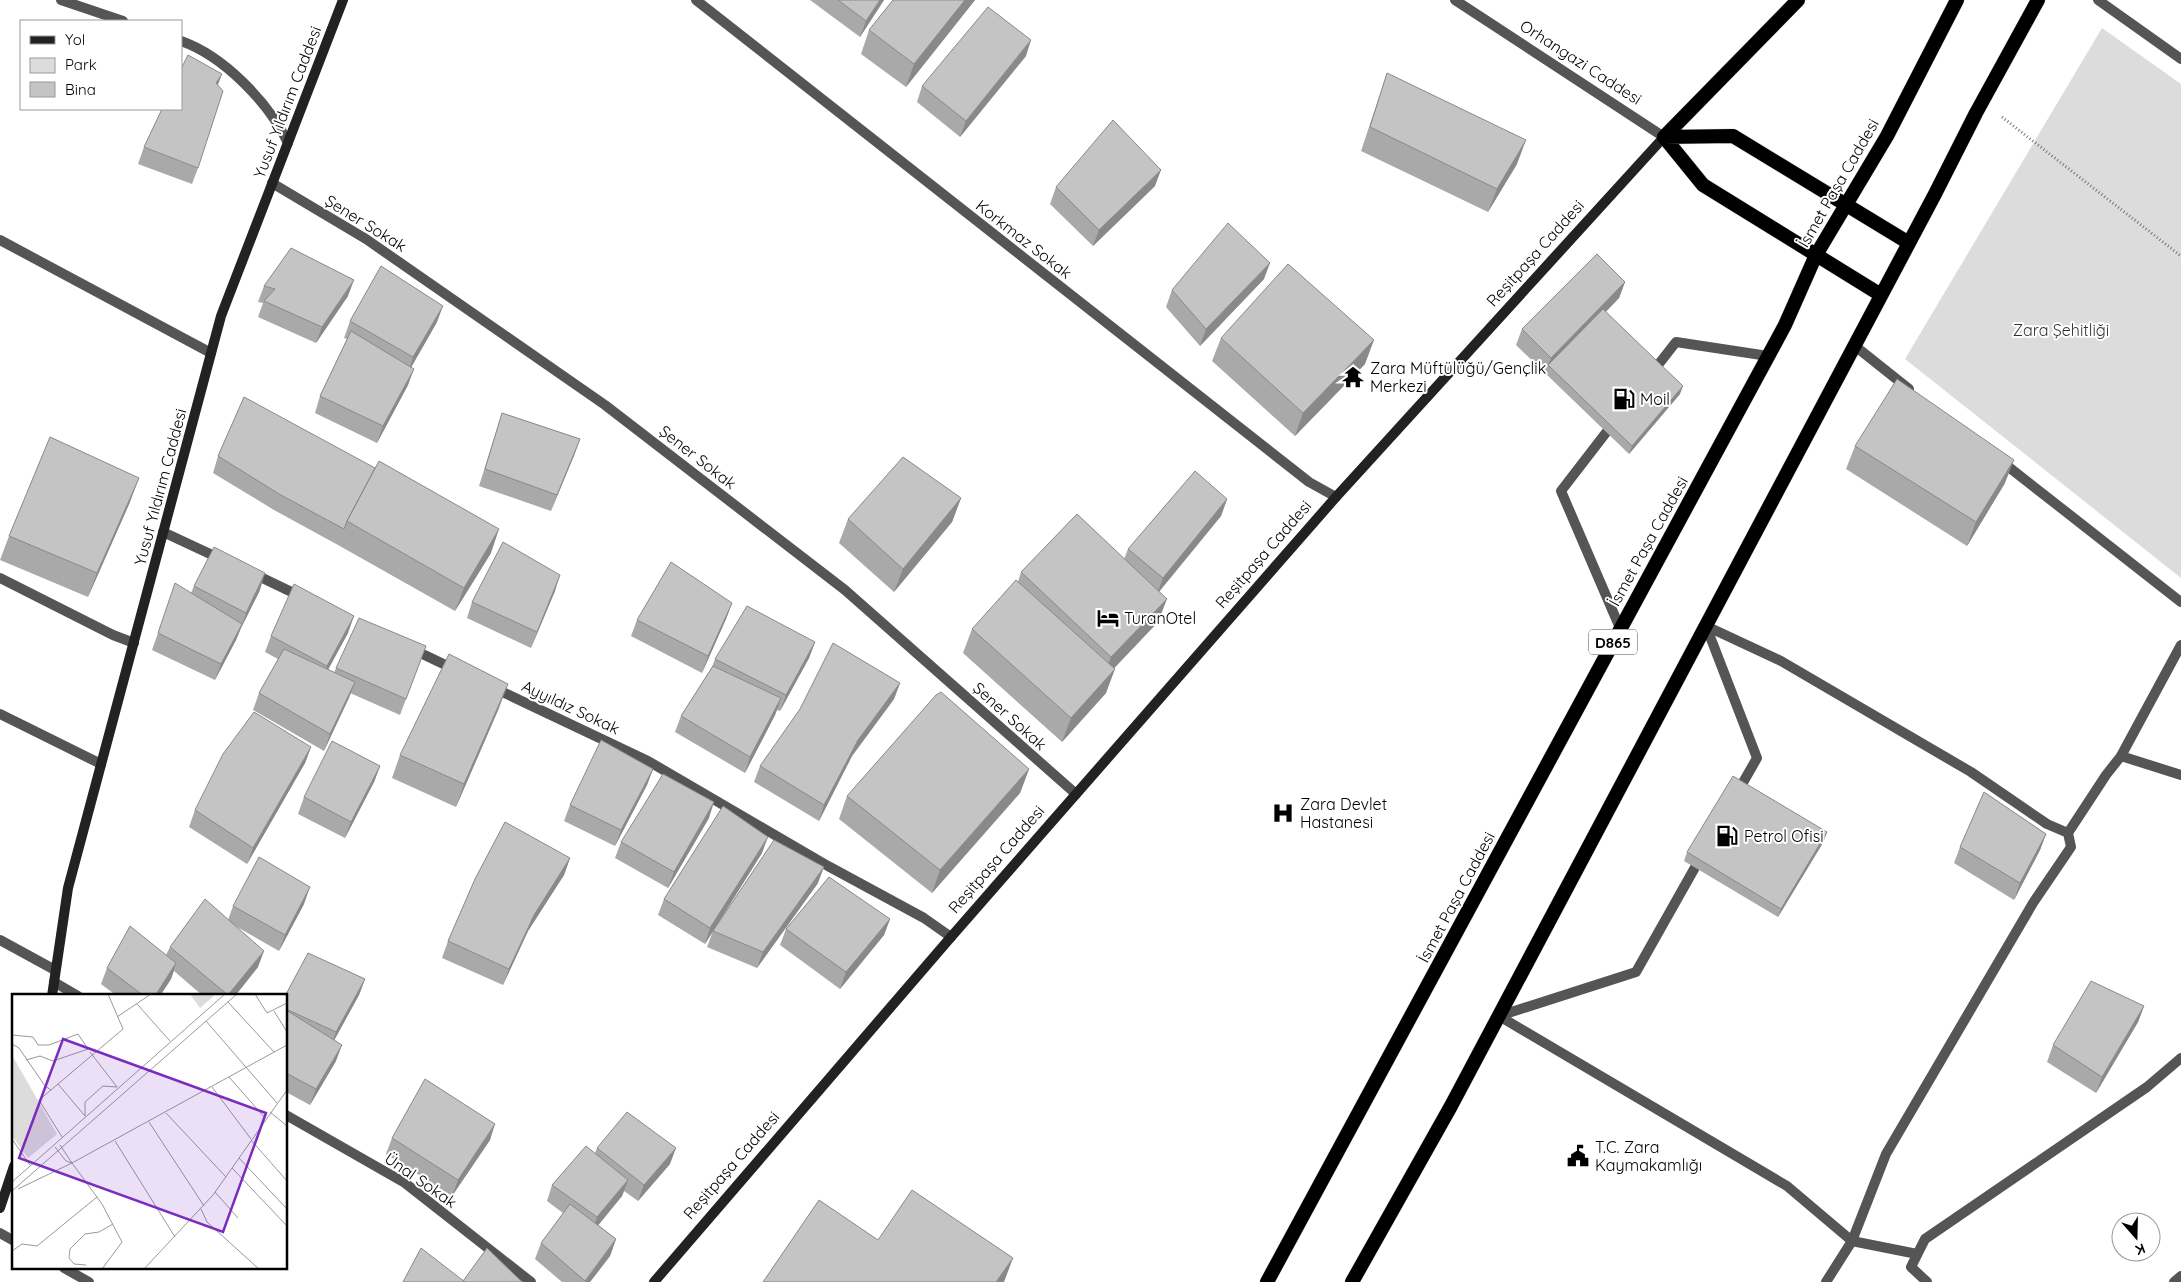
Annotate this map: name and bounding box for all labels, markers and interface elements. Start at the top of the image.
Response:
street label: Orhangazi Caddesi [1516,15,1646,109]
legend [20,20,182,110]
street label: Yusuf Yıldırım Caddesi [249,23,325,181]
text: Yol [65,30,85,49]
text: Park [65,55,97,74]
text: Bina [65,80,96,99]
street label: İsmet Paşa Caddesi [1793,115,1883,251]
street label: Şener Sokak [322,190,410,256]
street label: Korkmaz Sokak [972,195,1076,283]
street label: Reşitpaşa Caddesi [1482,196,1588,310]
park label: Zara Şehitliği [2013,320,2109,340]
place label: Zara Müftülüğü/Gençlik Merkezi [1370,358,1546,396]
temple icon: Zara Müftülüğü/Gençlik Merkezi [1340,364,1366,390]
fuel station icon: Moil [1611,386,1637,412]
place label: Moil [1640,389,1670,409]
street label: Yusuf Yıldırım Caddesi [129,406,191,568]
street label: Şener Sokak [655,421,741,493]
street label: İsmet Paşa Caddesi [1604,473,1692,609]
street label: Reşitpaşa Caddesi [1211,496,1315,612]
hotel icon: TuranOtel [1095,605,1121,631]
place label: TuranOtel [1124,608,1196,628]
road number: D865 [1589,630,1637,654]
street label: Ayyıldız Sokak [519,676,623,738]
street label: Şener Sokak [969,678,1051,754]
place label: Zara Devlet Hastanesi [1300,794,1387,832]
hospital icon: Zara Devlet Hastanesi [1270,800,1296,826]
street label: Reşitpaşa Caddesi [944,801,1048,917]
fuel station icon: Petrol Ofisi [1714,823,1740,849]
place label: Petrol Ofisi [1744,826,1824,846]
street label: İsmet Paşa Caddesi [1413,828,1499,966]
inset map [12,994,288,1270]
street label: Reşitpaşa Caddesi [679,1107,783,1223]
place label: T.C. Zara Kaymakamlığı [1595,1137,1702,1175]
public building icon: T.C. Zara Kaymakamlığı [1565,1143,1591,1169]
street label: Ünal Sokak [381,1148,461,1212]
north arrow [2111,1212,2161,1262]
text: K [2133,1239,2148,1259]

